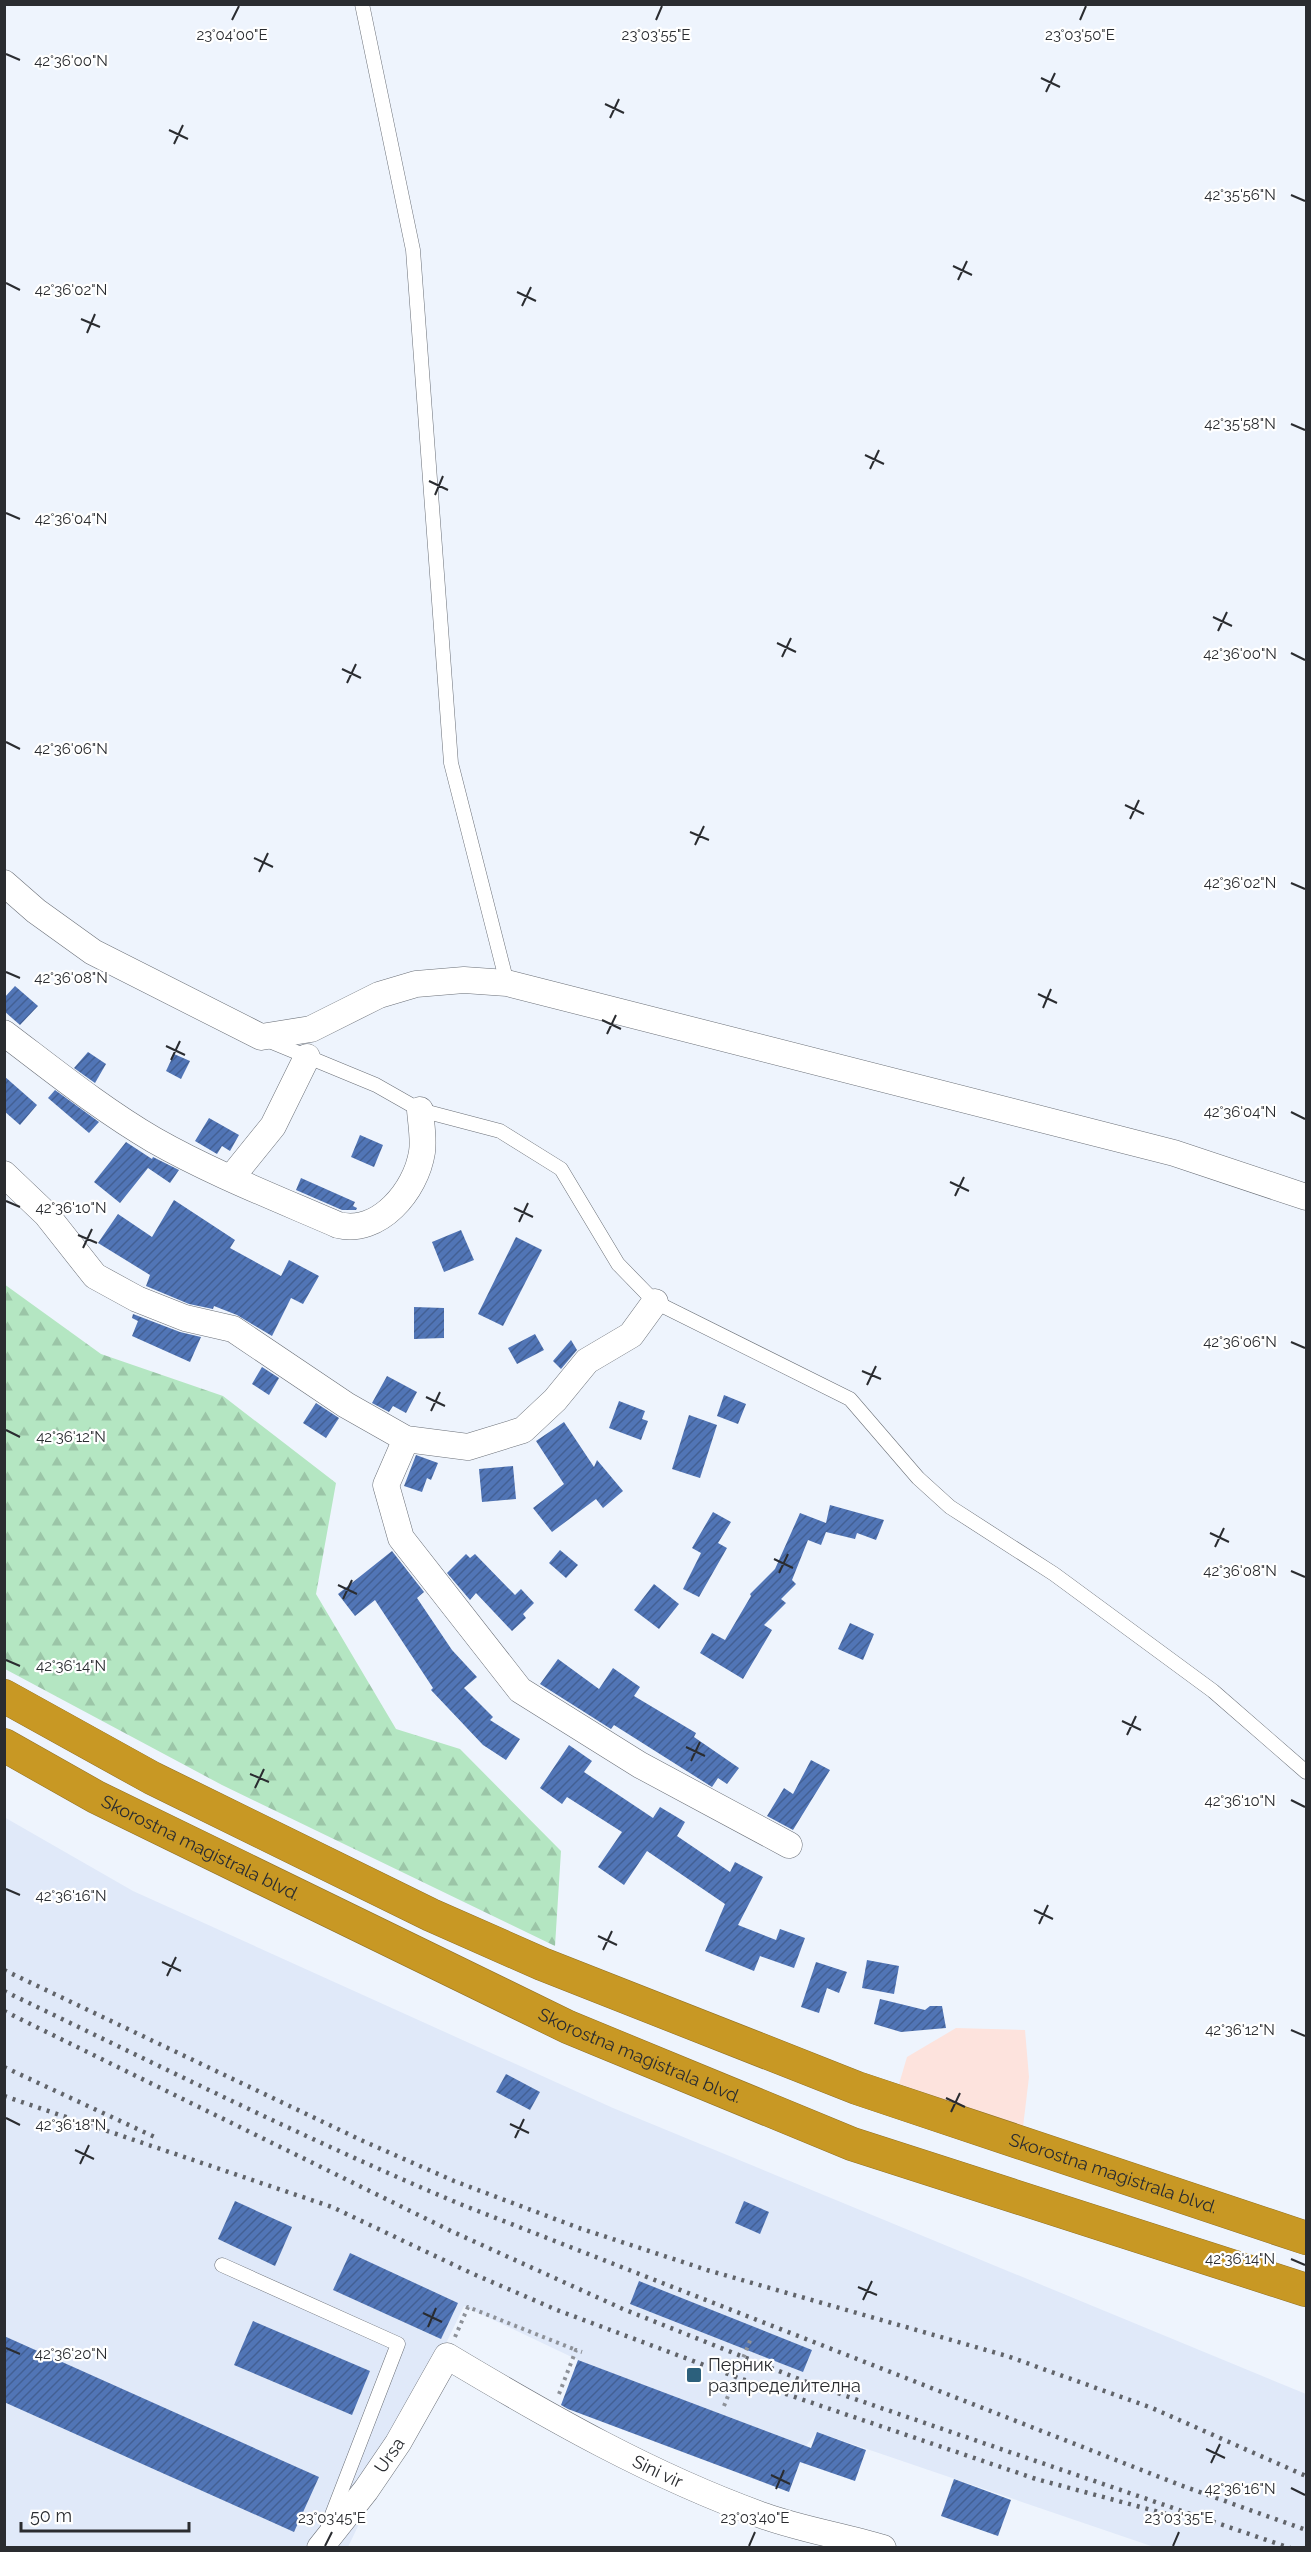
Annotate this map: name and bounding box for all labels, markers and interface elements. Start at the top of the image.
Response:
text: 23°04'00"E [196,26,268,44]
text: 23°03'55"E [622,26,690,44]
text: 23°03'50"E [1045,26,1115,44]
text: 42°36'00"N [34,52,108,70]
text: 42°35'56"N [1204,186,1276,204]
text: 42°36'02"N [35,281,107,299]
text: 42°35'58"N [1204,415,1276,433]
text: 42°36'04"N [35,510,107,528]
text: 42°36'00"N [1203,645,1277,663]
text: 42°36'06"N [34,740,108,758]
text: 42°36'02"N [1204,874,1276,892]
text: 42°36'08"N [34,969,108,987]
text: 42°36'04"N [1204,1103,1276,1121]
text: 42°36'10"N [35,1199,107,1217]
text: 42°36'06"N [1203,1333,1277,1351]
text: 42°36'12"N [36,1428,106,1446]
text: 42°36'08"N [1203,1562,1277,1580]
text: 42°36'14"N [36,1657,106,1675]
street label: Skorostna magistrala blvd. [98,1790,303,1905]
text: 42°36'10"N [1204,1792,1276,1810]
text: 42°36'16"N [36,1887,106,1905]
street label: Skorostna magistrala blvd. [535,2003,745,2107]
text: 42°36'12"N [1205,2021,1275,2039]
text: 42°36'18"N [36,2116,106,2134]
street label: Skorostna magistrala blvd. [1007,2129,1220,2218]
text: 42°36'14"N [1205,2250,1275,2268]
text: 42°36'20"N [35,2345,107,2363]
place label: Перник разпределителна [708,2354,861,2396]
marker: Перник разпределителна [685,2366,703,2384]
street label: Ursa [370,2433,409,2477]
street label: Sini vir [629,2450,687,2492]
text: 42°36'16"N [1205,2480,1275,2498]
scale bar [21,2495,189,2533]
text: 50 m [30,2505,72,2526]
text: 23°03'45"E [298,2509,366,2527]
text: 23°03'40"E [721,2509,789,2527]
text: 23°03'35"E [1145,2509,1213,2527]

